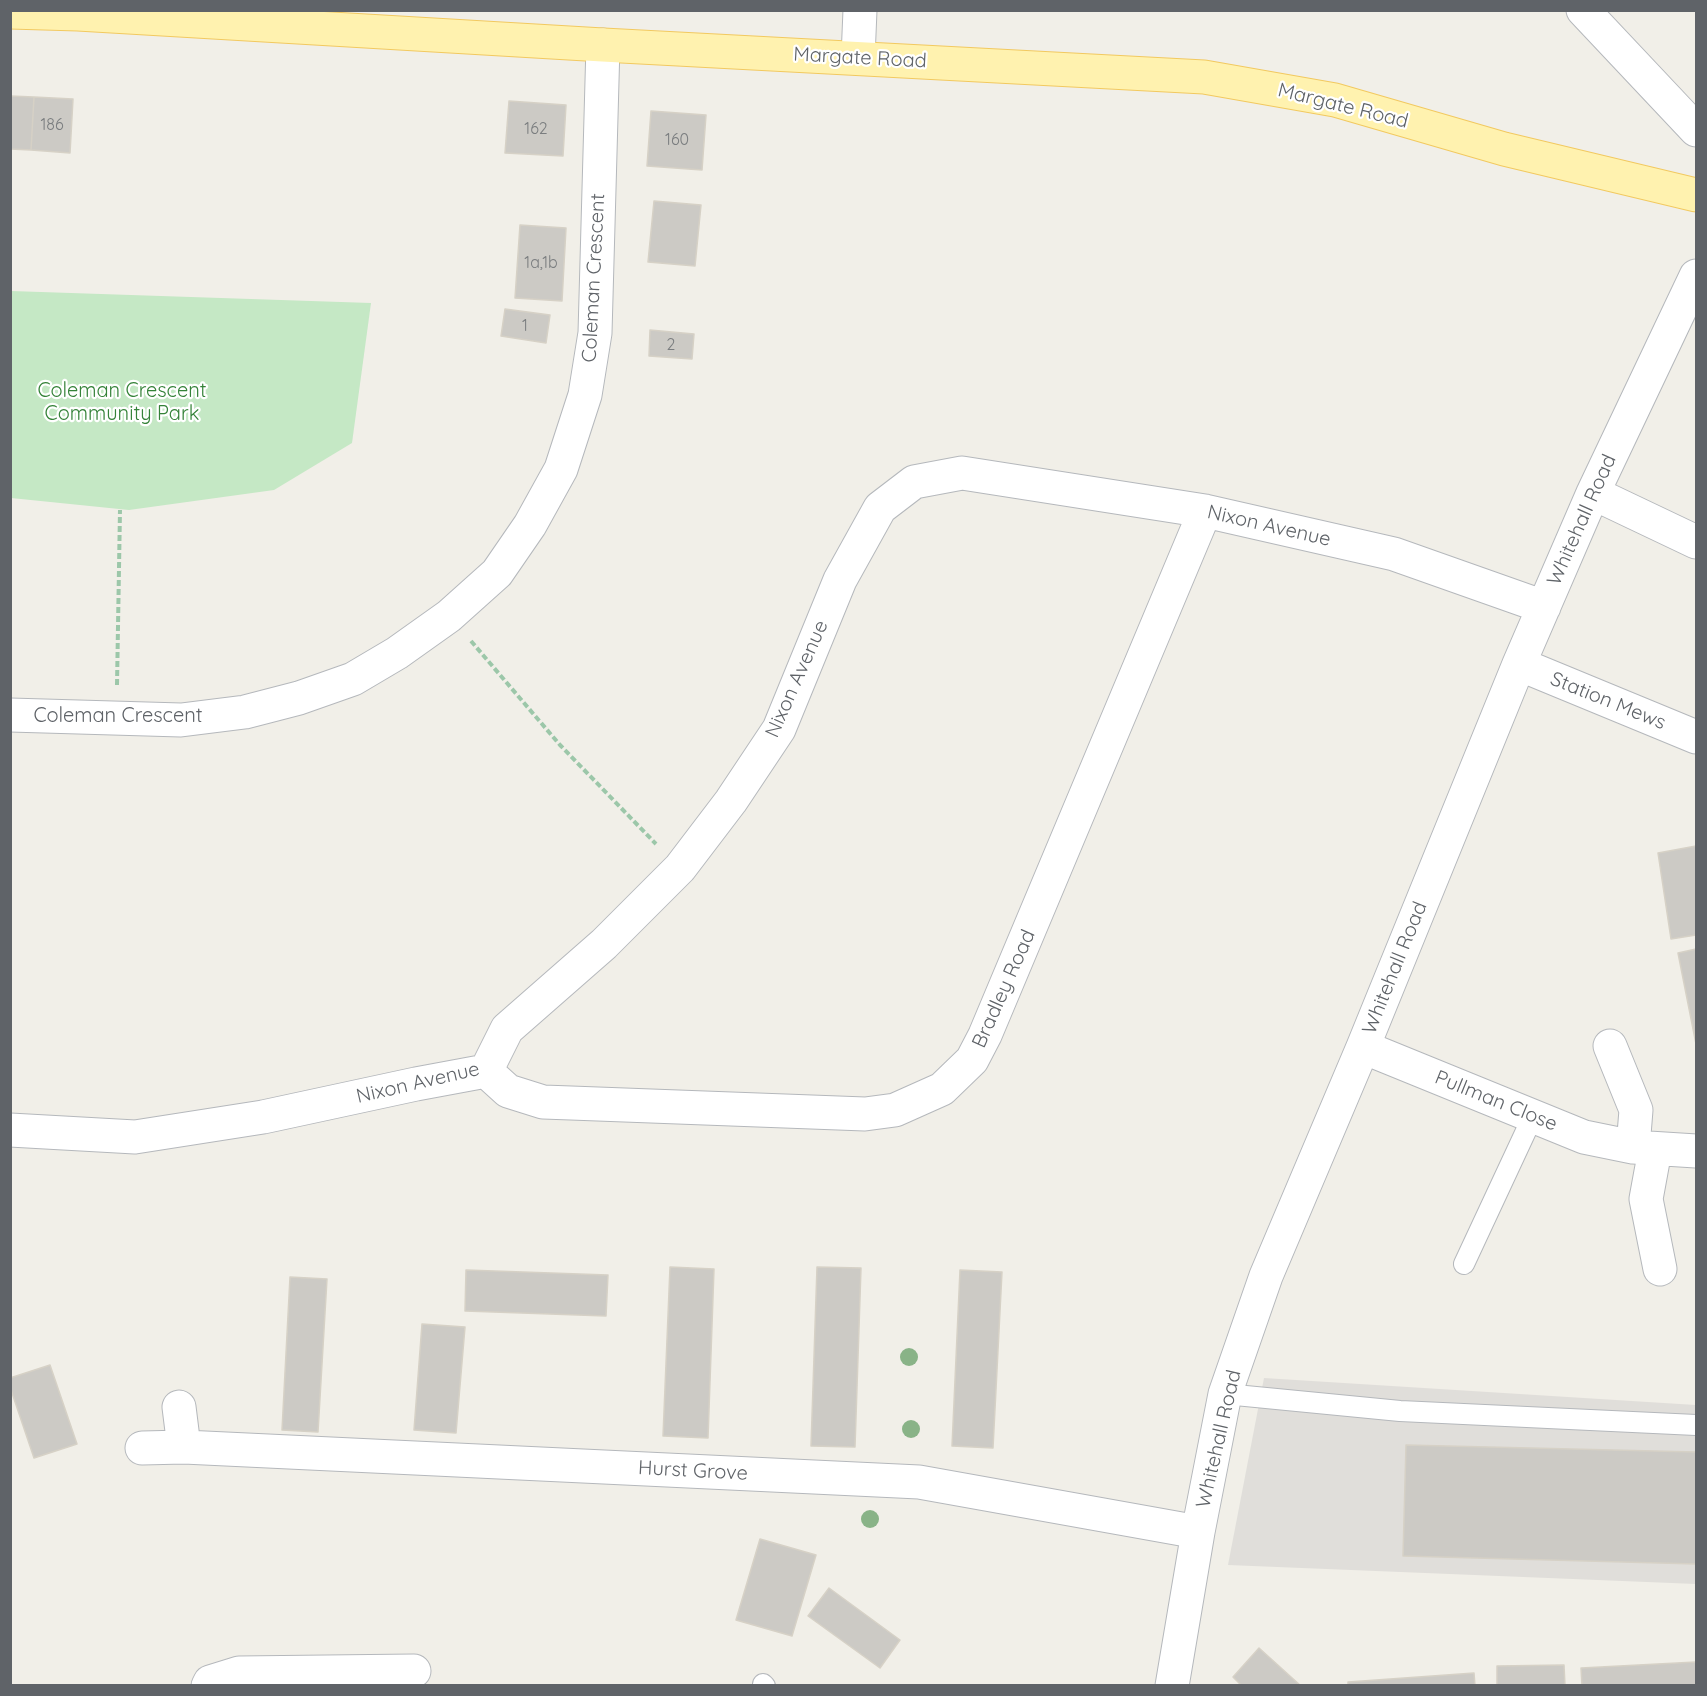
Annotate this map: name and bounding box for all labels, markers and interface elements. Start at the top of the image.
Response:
street label: Margate Road [793,43,927,73]
street label: Margate Road [1275,78,1411,134]
house number: 186 [40,115,64,135]
house number: 162 [524,119,548,139]
house number: 160 [665,130,689,150]
street label: Coleman Crescent [578,193,610,363]
house number: 1a,1b [524,253,558,273]
house number: 1 [522,316,528,336]
house number: 2 [667,335,675,355]
park label: Coleman Crescent Community Park [37,379,207,426]
street label: Whitehall Road [1542,451,1622,589]
street label: Nixon Avenue [1205,500,1333,552]
street label: Nixon Avenue [760,617,834,741]
street label: Station Mews [1547,667,1669,735]
street label: Coleman Crescent [33,704,203,728]
street label: Whitehall Road [1358,898,1432,1038]
street label: Bradley Road [967,926,1041,1052]
street label: Nixon Avenue [354,1057,482,1109]
street label: Pullman Close [1431,1066,1561,1136]
street label: Whitehall Road [1191,1368,1247,1510]
street label: Hurst Grove [637,1456,749,1486]

